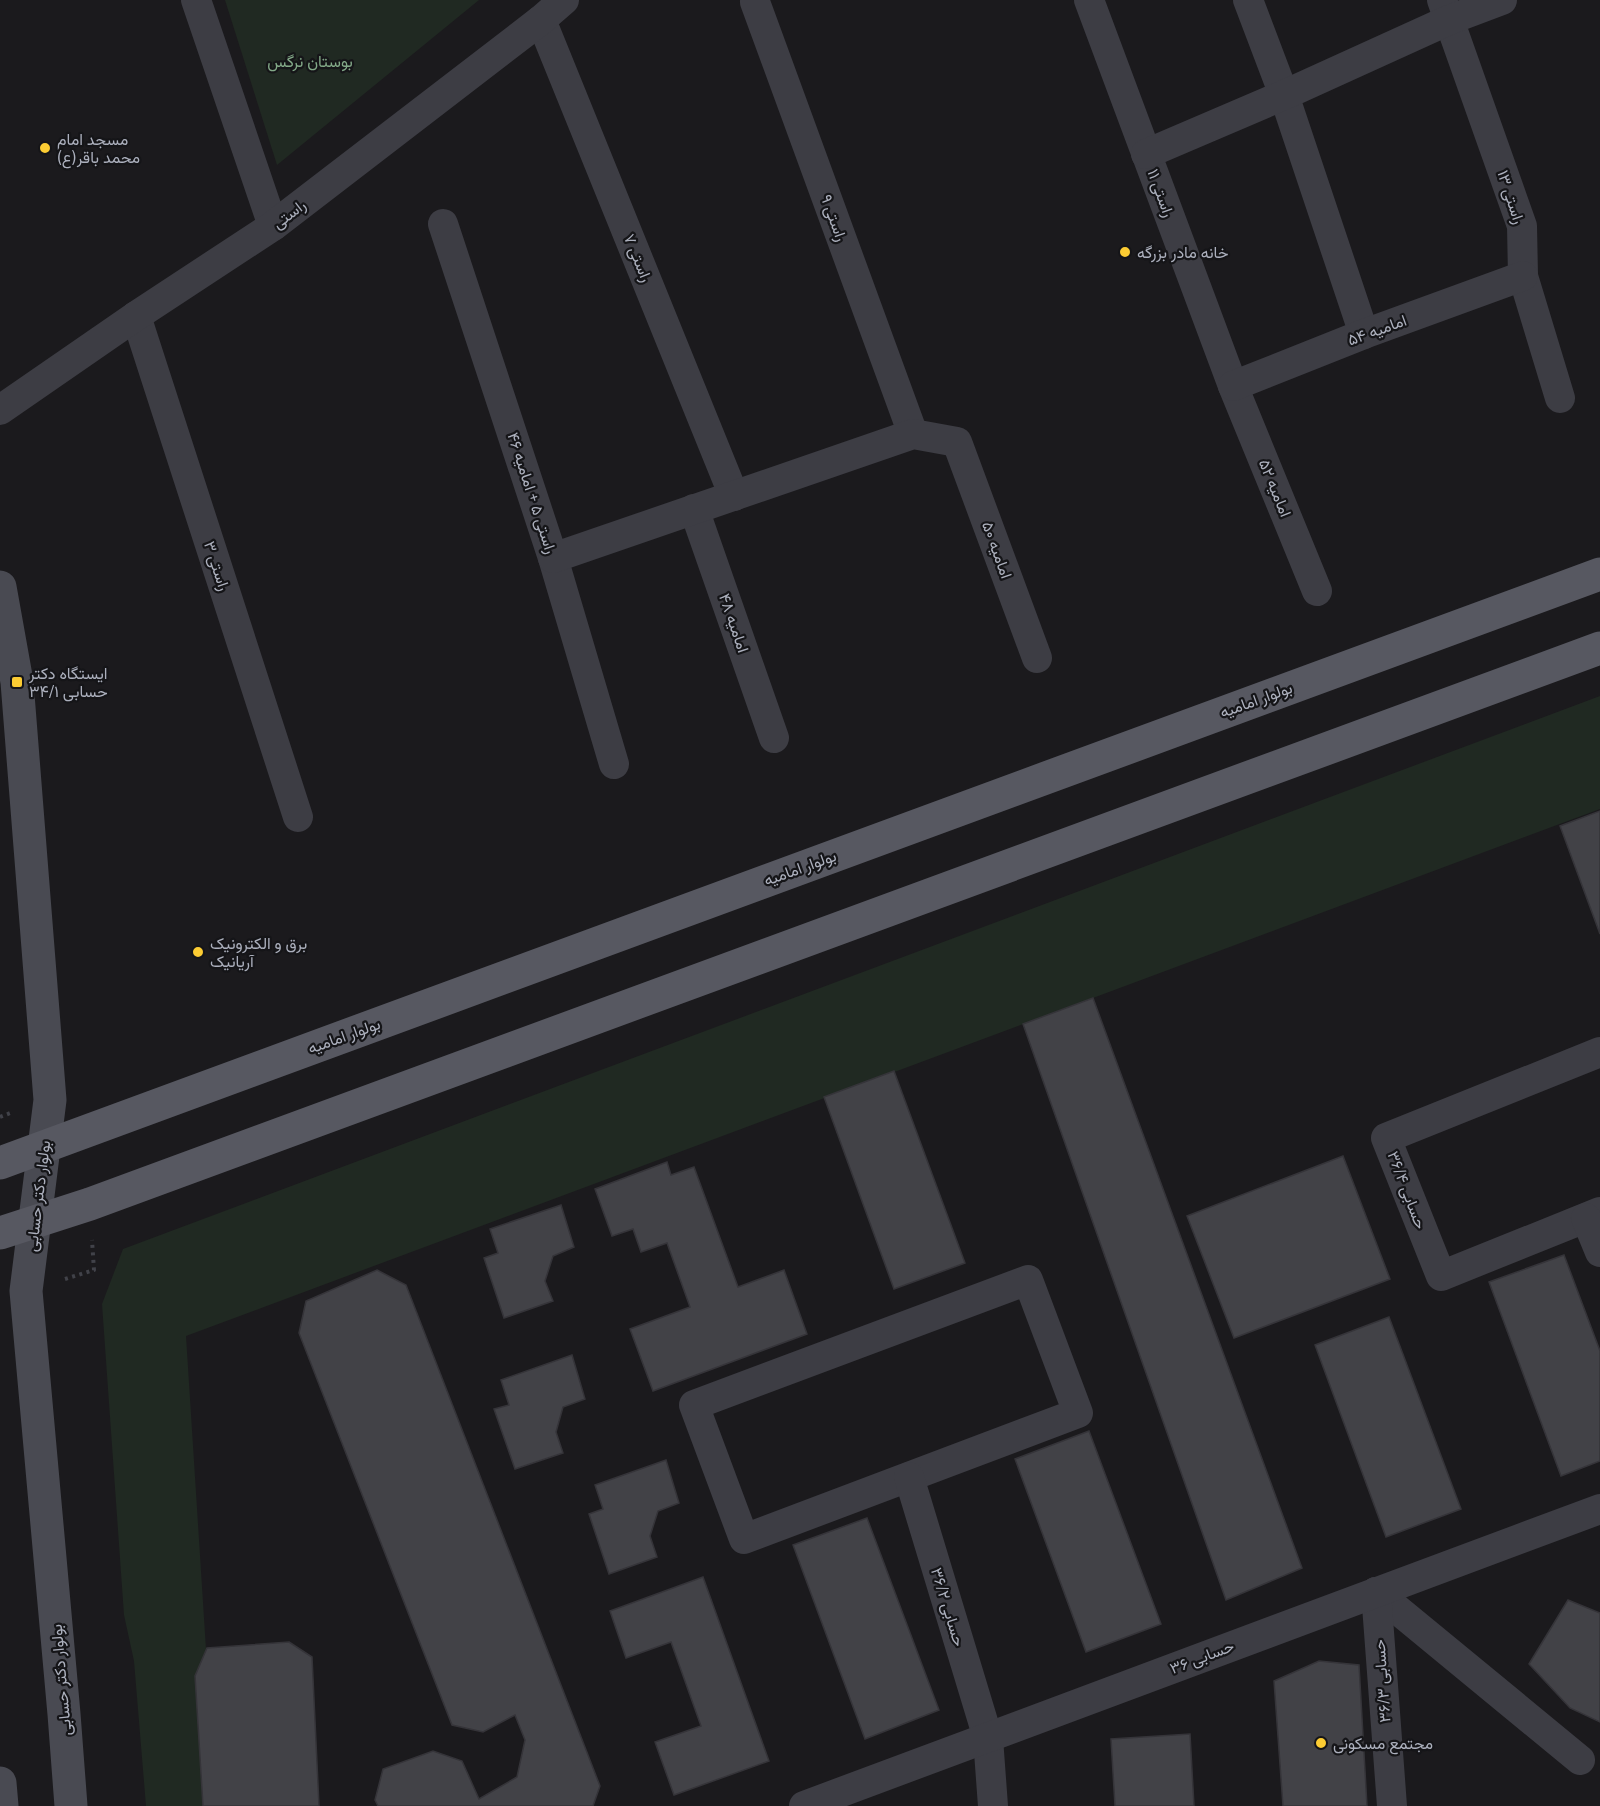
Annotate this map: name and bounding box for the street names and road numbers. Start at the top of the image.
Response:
street label: راستی ۱۱ [1143,166,1178,220]
street label: راستی ۱۳ [1492,167,1529,227]
street label: راستی ۹ [816,192,851,244]
street label: راستی [269,195,310,233]
street label: راستی ۷ [619,231,656,285]
street label: امامیه ۵۴ [1345,311,1409,349]
street label: راستی ۵ + امامیه ۴۶ [502,430,561,556]
street label: امامیه ۵۲ [1255,456,1295,520]
street label: امامیه ۵۰ [978,519,1016,581]
street label: راستی ۳ [199,539,234,594]
street label: امامیه ۴۸ [715,591,753,655]
street label: بولوار امامیه [1217,678,1295,723]
street label: بولوار امامیه [761,846,839,891]
street label: بولوار امامیه [305,1014,383,1059]
street label: بولوار دکتر حسابی [22,1139,55,1253]
street label: حسابی ۳۶/۴ [1383,1148,1431,1232]
street label: حسابی ۳۶/۲ [926,1565,969,1649]
street label: بولوار دکتر حسابی [47,1623,76,1737]
street label: حسابی ۳۶ [1167,1636,1237,1679]
street label: حسابی ۳۶/۳ [1370,1638,1395,1723]

